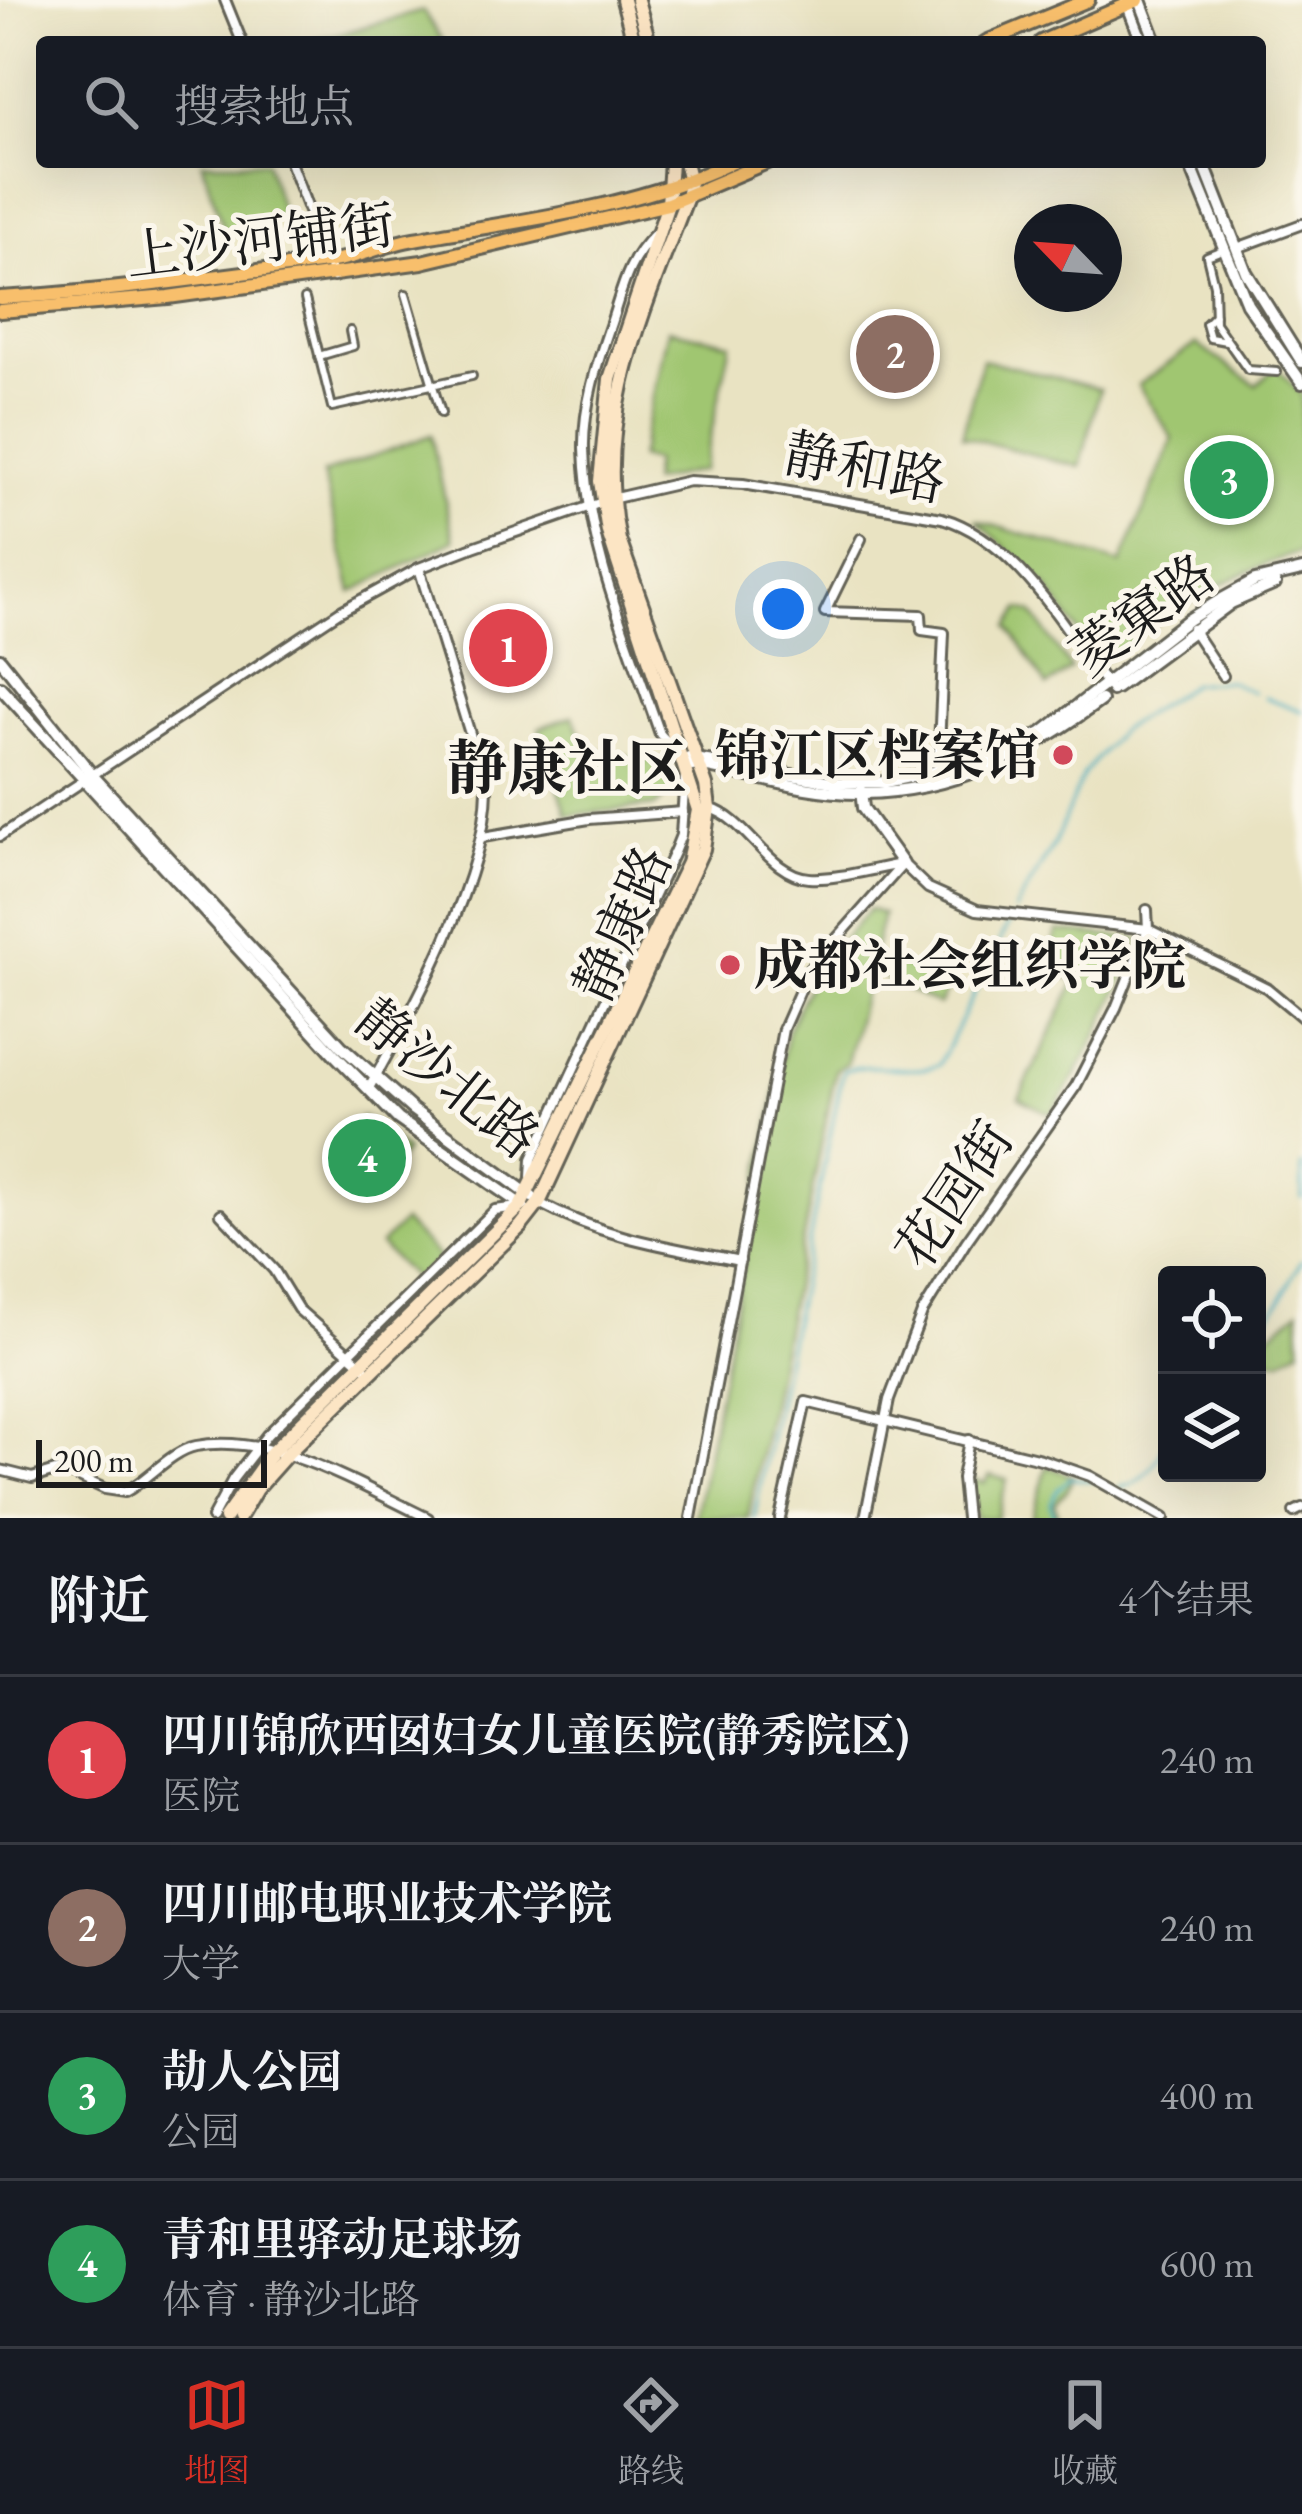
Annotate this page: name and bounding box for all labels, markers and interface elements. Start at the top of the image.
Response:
search box [36,36,1266,168]
icon: search [78,69,144,135]
text: 搜索地点 [174,77,354,135]
street label: 上沙河铺街 [122,189,398,291]
north arrow [1014,204,1122,312]
pin: 2 [856,309,934,399]
street label: 静和路 [779,417,951,517]
pin: 3 [1190,435,1268,525]
street label: 菱窠路 [1056,538,1228,690]
your location [753,579,813,639]
pin: 1 [469,603,547,693]
place label: 锦江区档案馆 [715,720,1039,790]
district label: 静康社区 [447,729,687,807]
marker: 锦江区档案馆 [1050,742,1076,768]
street label: 静康路 [557,835,687,1011]
place label: 成都社会组织学院 [754,930,1186,1000]
marker: 成都社会组织学院 [717,952,743,978]
street label: 静沙北路 [342,983,554,1173]
street label: 花园街 [880,1107,1028,1281]
pin: 4 [328,1113,406,1203]
map controls [1158,1266,1266,1482]
button: locate [1158,1266,1266,1374]
button: layers [1158,1374,1266,1482]
scale bar [36,1434,267,1487]
text: 200 m [54,1439,134,1482]
text: 附近 [48,1567,150,1633]
text: 4个结果 [1118,1574,1254,1625]
text: 四川锦欣西囡妇女儿童医院(静秀院区) [162,1706,909,1764]
text: 1 [77,1734,97,1785]
text: 240 m [1160,1734,1254,1785]
text: 医院 [162,1770,240,1821]
text: 四川邮电职业技术学院 [162,1874,612,1932]
text: 2 [77,1902,97,1953]
text: 240 m [1160,1902,1254,1953]
text: 大学 [162,1938,240,1989]
text: 劼人公园 [162,2042,342,2100]
text: 3 [77,2070,97,2121]
text: 400 m [1160,2070,1254,2121]
text: 公园 [162,2106,240,2157]
text: 青和里驿动足球场 [162,2210,522,2268]
text: 4 [77,2238,97,2289]
text: 600 m [1160,2238,1254,2289]
text: 体育 · 静沙北路 [162,2274,419,2325]
tab: 地图 [184,2372,250,2492]
tab: 路线 [618,2372,684,2492]
tab: 收藏 [1052,2372,1118,2492]

